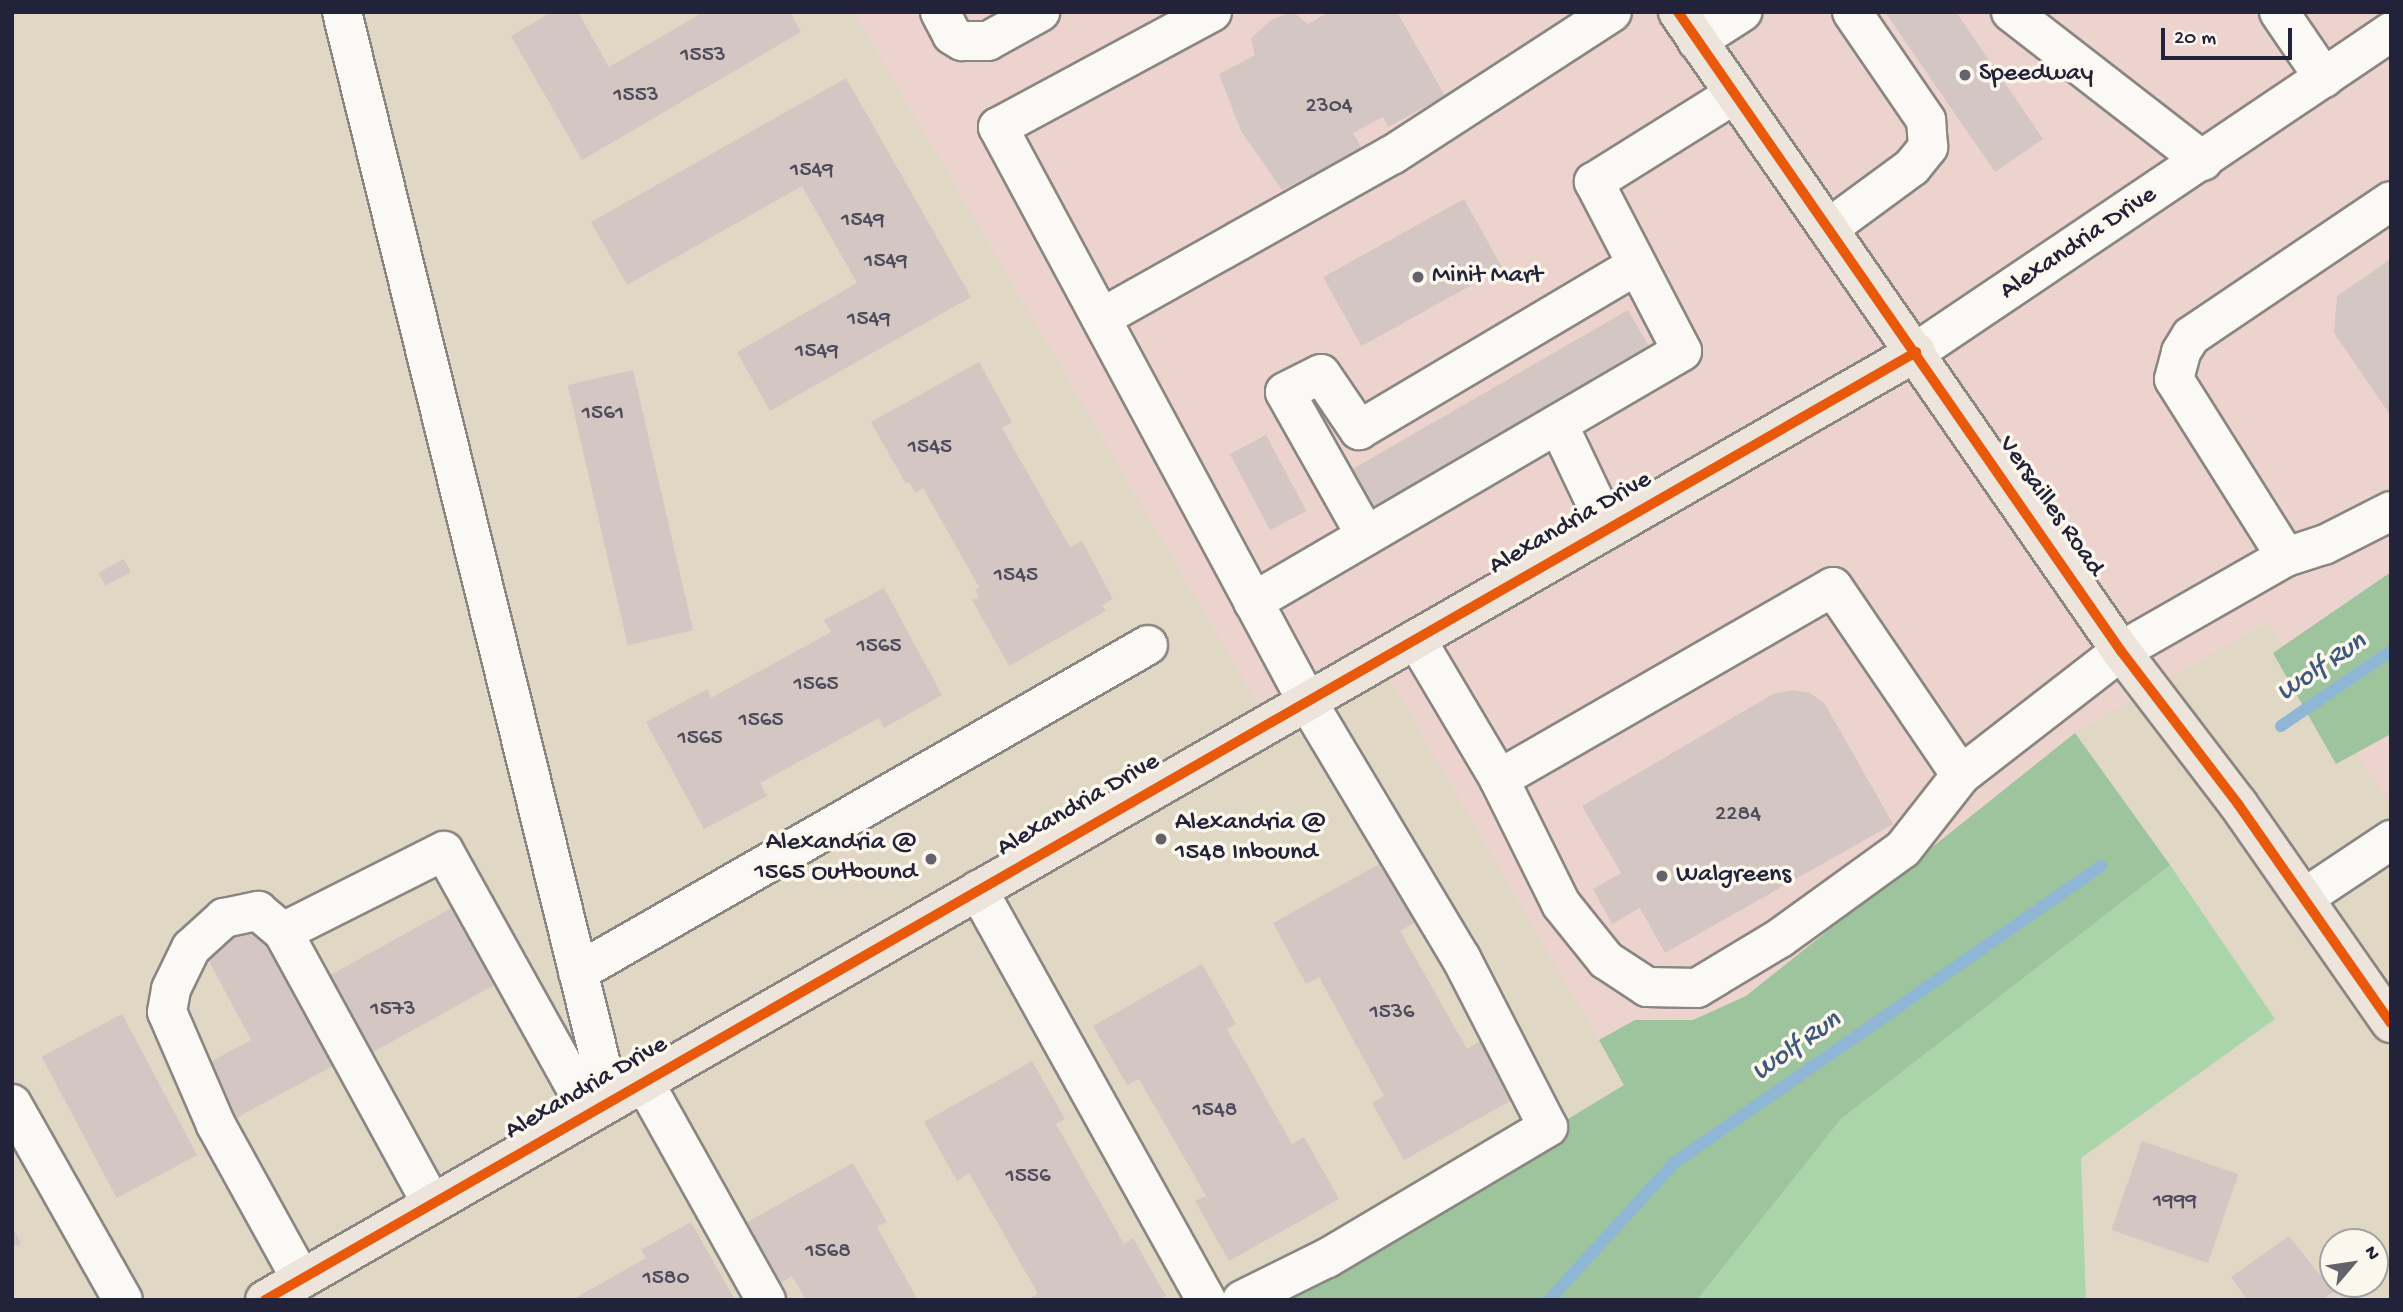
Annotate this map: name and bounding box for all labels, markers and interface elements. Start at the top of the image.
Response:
scale bar [2165,14,2296,58]
text: 20 m [2174,27,2216,52]
house number: 1553 [680,42,726,70]
place label: Speedway [1979,59,2093,91]
marker: Speedway [1957,67,1973,83]
house number: 1553 [613,82,659,110]
house number: 2304 [1305,93,1353,121]
house number: 1549 [790,157,834,185]
street label: Alexandria Drive [1995,180,2163,308]
house number: 1549 [841,207,885,235]
house number: 1549 [864,248,908,276]
place label: Minit Mart [1432,261,1543,293]
marker: Minit Mart [1410,269,1426,285]
house number: 1549 [847,306,891,334]
house number: 1549 [795,338,839,366]
house number: 1561 [582,400,624,428]
street label: Versailles Road [1990,431,2110,583]
house number: 1545 [908,434,952,462]
street label: Alexandria Drive [1484,465,1658,583]
house number: 1545 [994,562,1038,590]
water label: Wolf Run [2271,626,2373,710]
house number: 1565 [856,633,902,661]
house number: 1565 [793,671,839,699]
house number: 1565 [738,707,784,735]
house number: 1565 [677,725,723,753]
street label: Alexandria Drive [992,747,1166,865]
house number: 2284 [1715,801,1761,829]
place label: Alexandria @ 1548 Inbound [1175,808,1326,870]
place label: Alexandria @ 1565 Outbound [754,828,917,890]
marker: Alexandria @ 1548 Inbound [1153,831,1169,847]
marker: Alexandria @ 1565 Outbound [923,851,939,867]
place label: Walgreens [1676,860,1791,892]
marker: Walgreens [1654,868,1670,884]
house number: 1573 [370,996,416,1024]
house number: 1536 [1370,999,1414,1027]
water label: Wolf Run [1746,1004,1848,1090]
street label: Alexandria Drive [500,1030,674,1148]
house number: 1548 [1193,1097,1237,1125]
house number: 1556 [1005,1163,1051,1191]
house number: 1999 [2153,1188,2197,1216]
north arrow [2319,1228,2389,1298]
house number: 1568 [805,1238,851,1266]
text: N [2358,1243,2384,1265]
house number: 1580 [642,1265,690,1293]

